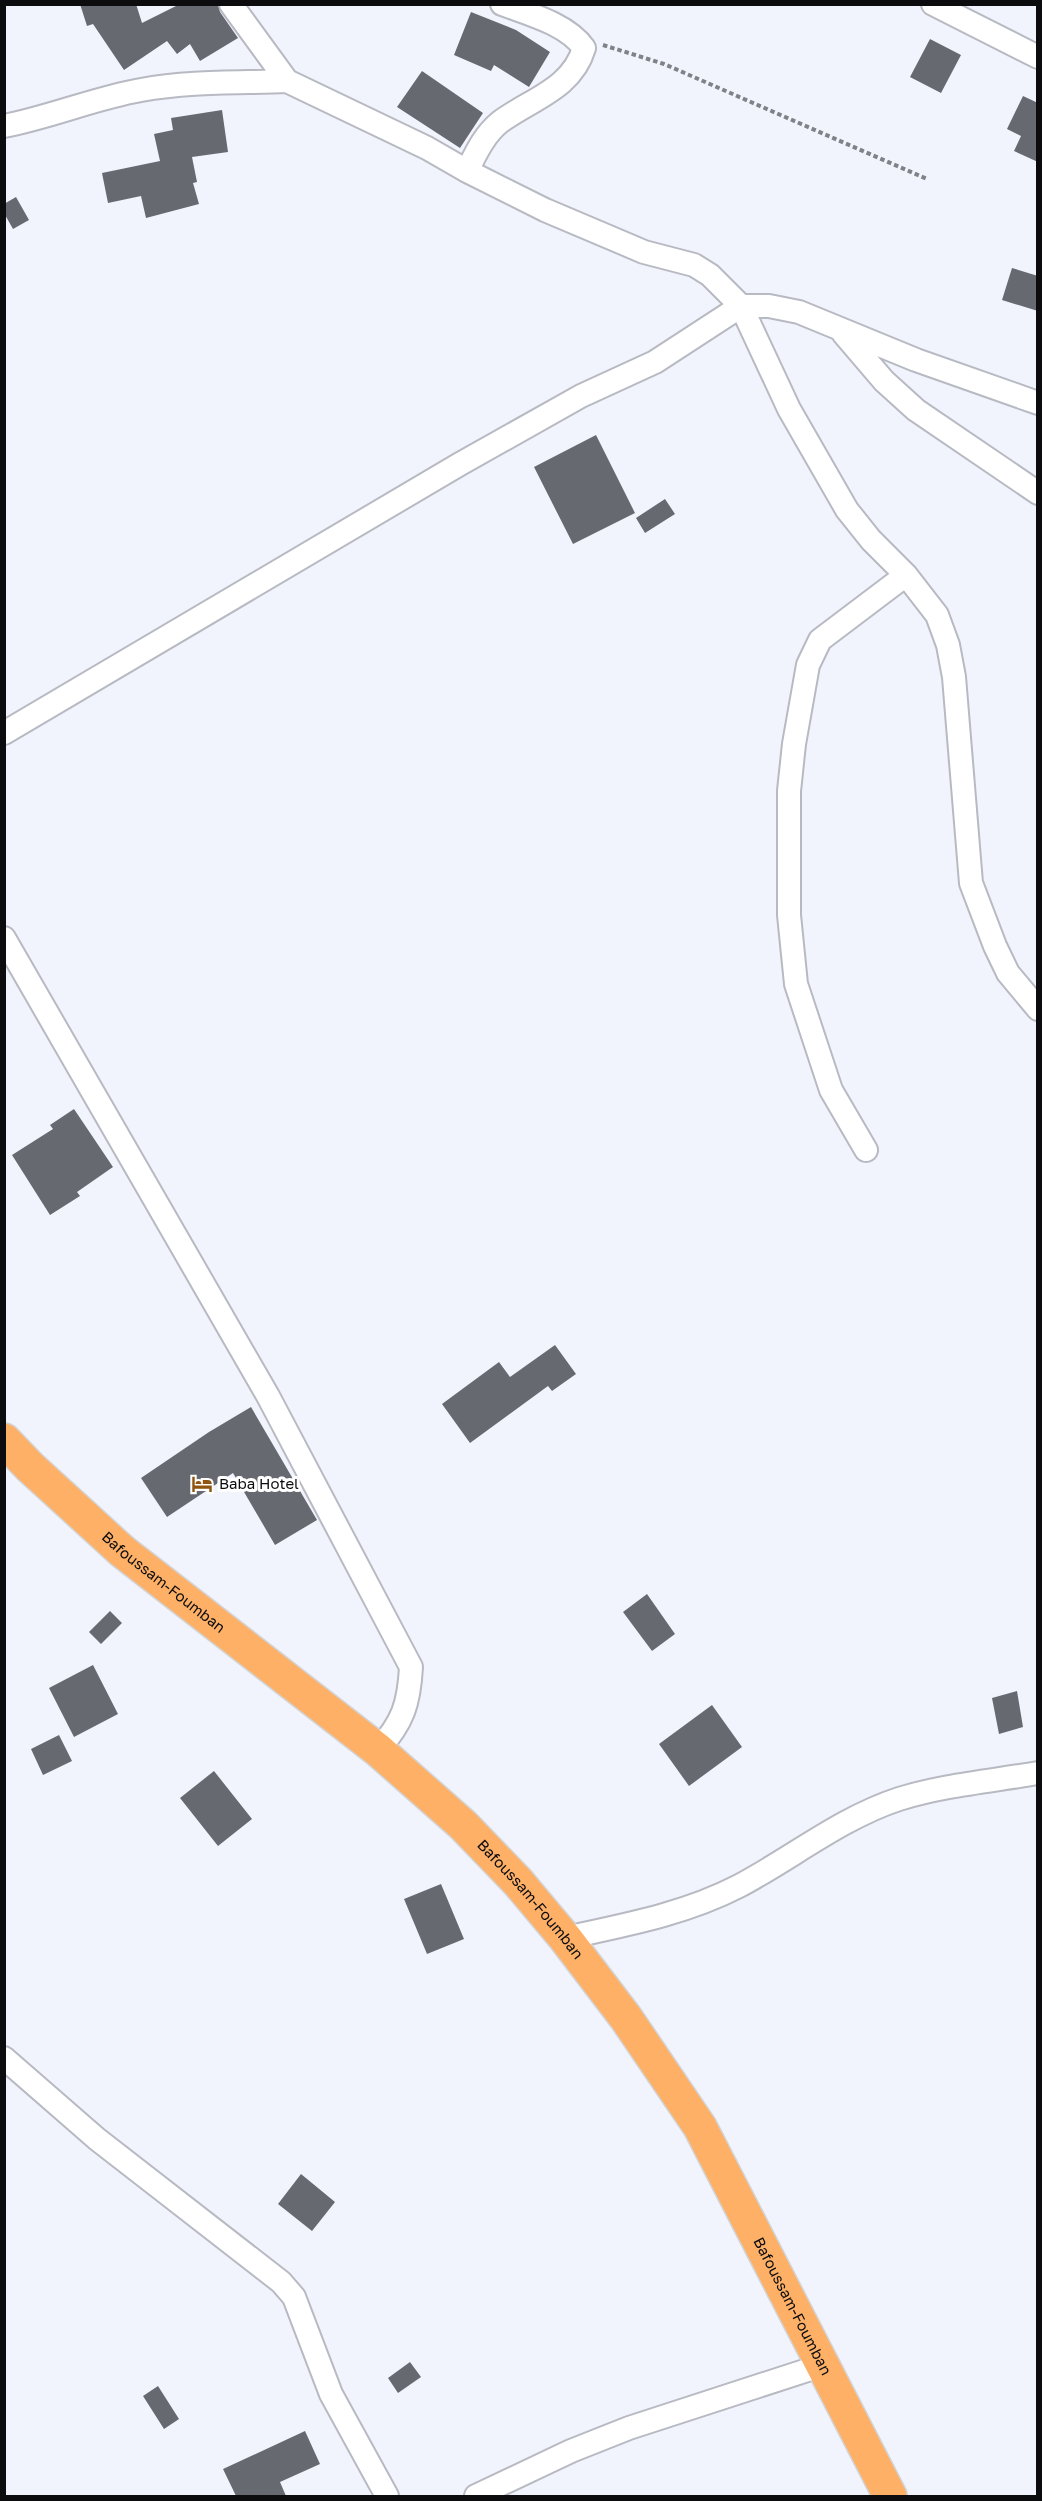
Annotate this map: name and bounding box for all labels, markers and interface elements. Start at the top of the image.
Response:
hotel icon: Baba Hotel [190,1472,214,1496]
place label: Baba Hotel [219,1474,299,1492]
street label: Bafoussam-Foumban [99,1527,229,1636]
street label: Bafoussam-Foumban [474,1835,588,1962]
street label: Bafoussam-Foumban [750,2234,836,2378]

